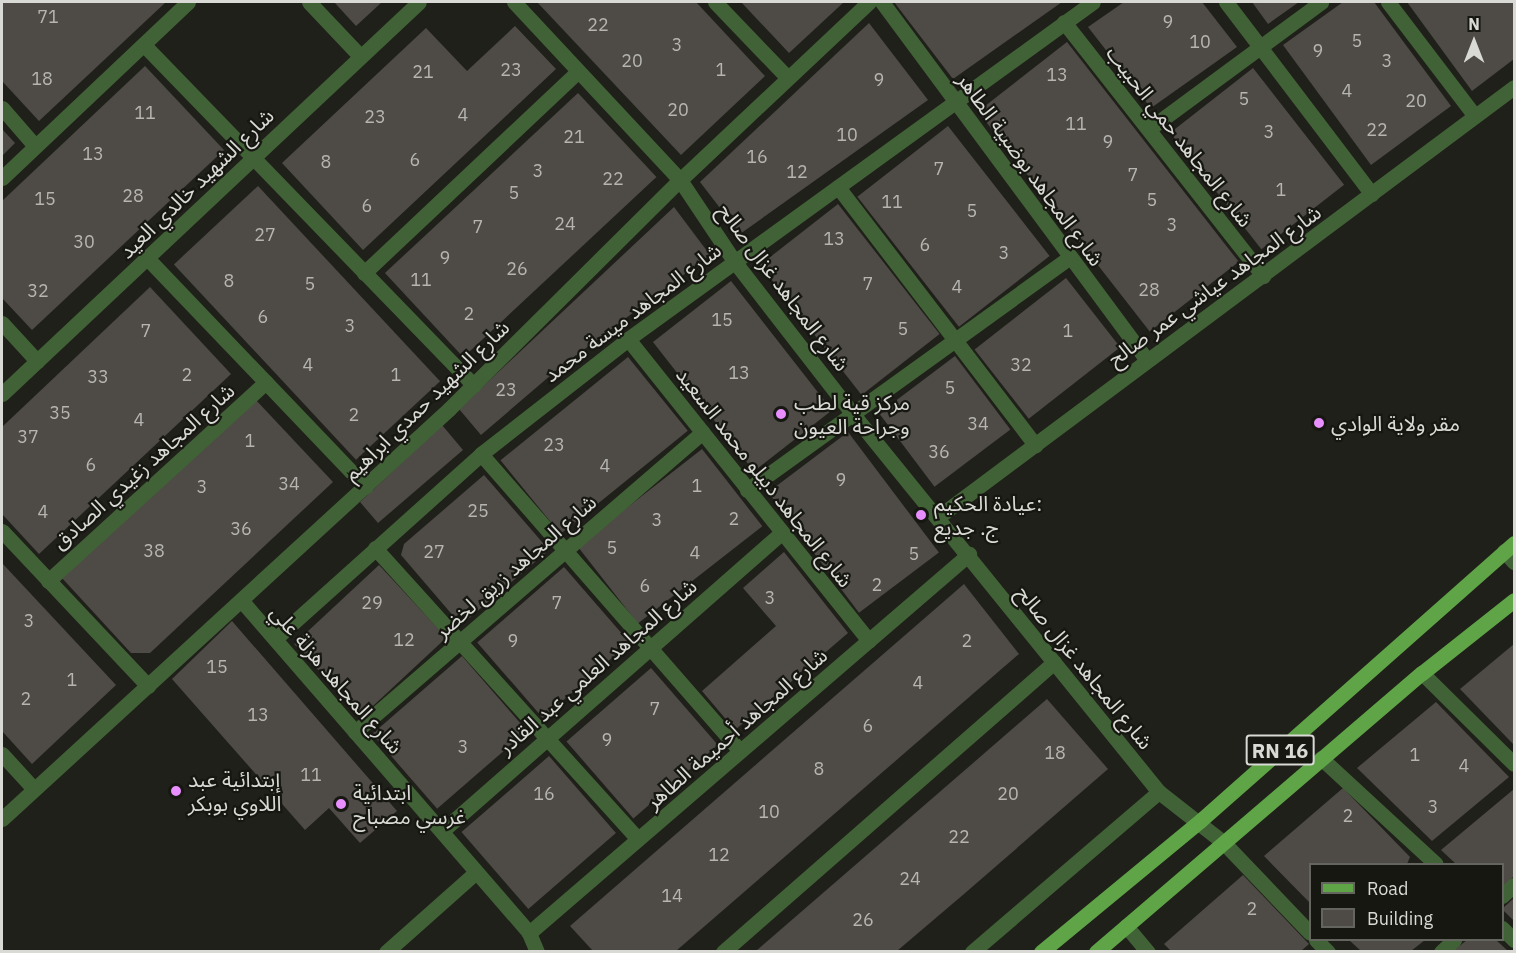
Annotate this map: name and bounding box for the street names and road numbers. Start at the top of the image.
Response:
street label: شارع المجاهد حمي الحبيب [1101,40,1259,232]
street label: شارع المجاهد بوضبية الطاهر [952,67,1110,271]
street label: شارع الشهيد خالدي العيد [113,103,279,263]
street label: شارع المجاهد غزال صالح [713,198,855,376]
street label: شارع المجاهد عياشي عمر صالح [1102,199,1326,371]
street label: شارع المجاهد ميسة محمد [538,237,726,387]
street label: شارع الشهيد حمدي ابراهيم [338,314,514,486]
street label: شارع المجاهد دبيلو محمد السعيد [671,362,859,592]
street label: شارع المجاهد زغيدي الصادق [47,377,239,555]
street label: شارع المجاهد زريق لخضر [429,489,601,643]
street label: شارع المجاهد العلمي عبد القادر [493,573,701,759]
street label: شارع المجاهد غزال صالح [1011,580,1159,754]
street label: شارع المجاهد هزلة علي [266,599,408,759]
street label: شارع المجاهد أحميمة الطاهر [640,642,832,814]
road number: RN 16 [1246,733,1314,767]

